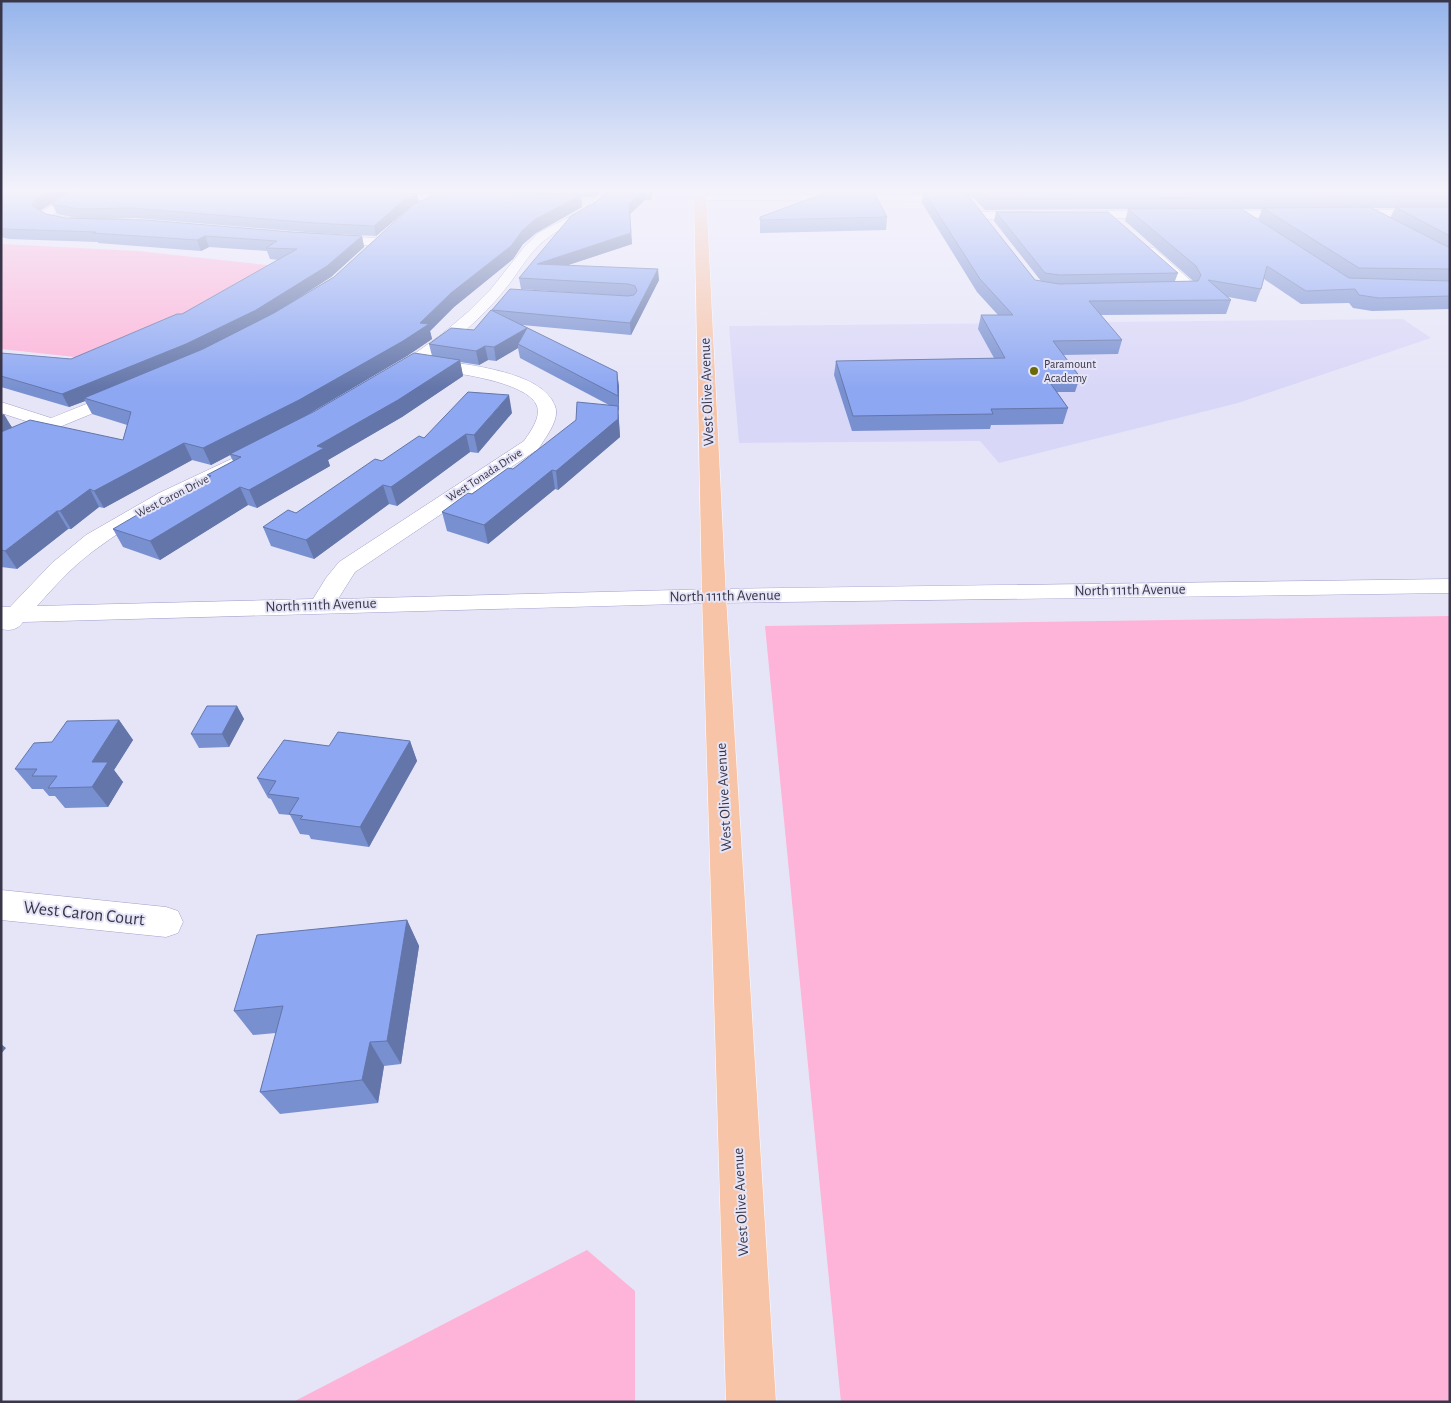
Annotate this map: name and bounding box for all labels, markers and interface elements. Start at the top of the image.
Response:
street label: West Olive Avenue [698,337,716,447]
place label: Paramount Academy [1044,358,1096,385]
marker: Paramount Academy [1028,365,1040,377]
street label: West Tonada Drive [444,446,524,504]
street label: West Caron Drive [133,472,211,520]
street label: North 111th Avenue [1074,582,1186,598]
street label: North 111th Avenue [669,588,781,604]
street label: North 111th Avenue [265,596,377,614]
street label: West Olive Avenue [714,742,734,852]
street label: West Caron Court [23,899,146,929]
street label: West Olive Avenue [731,1147,751,1257]

